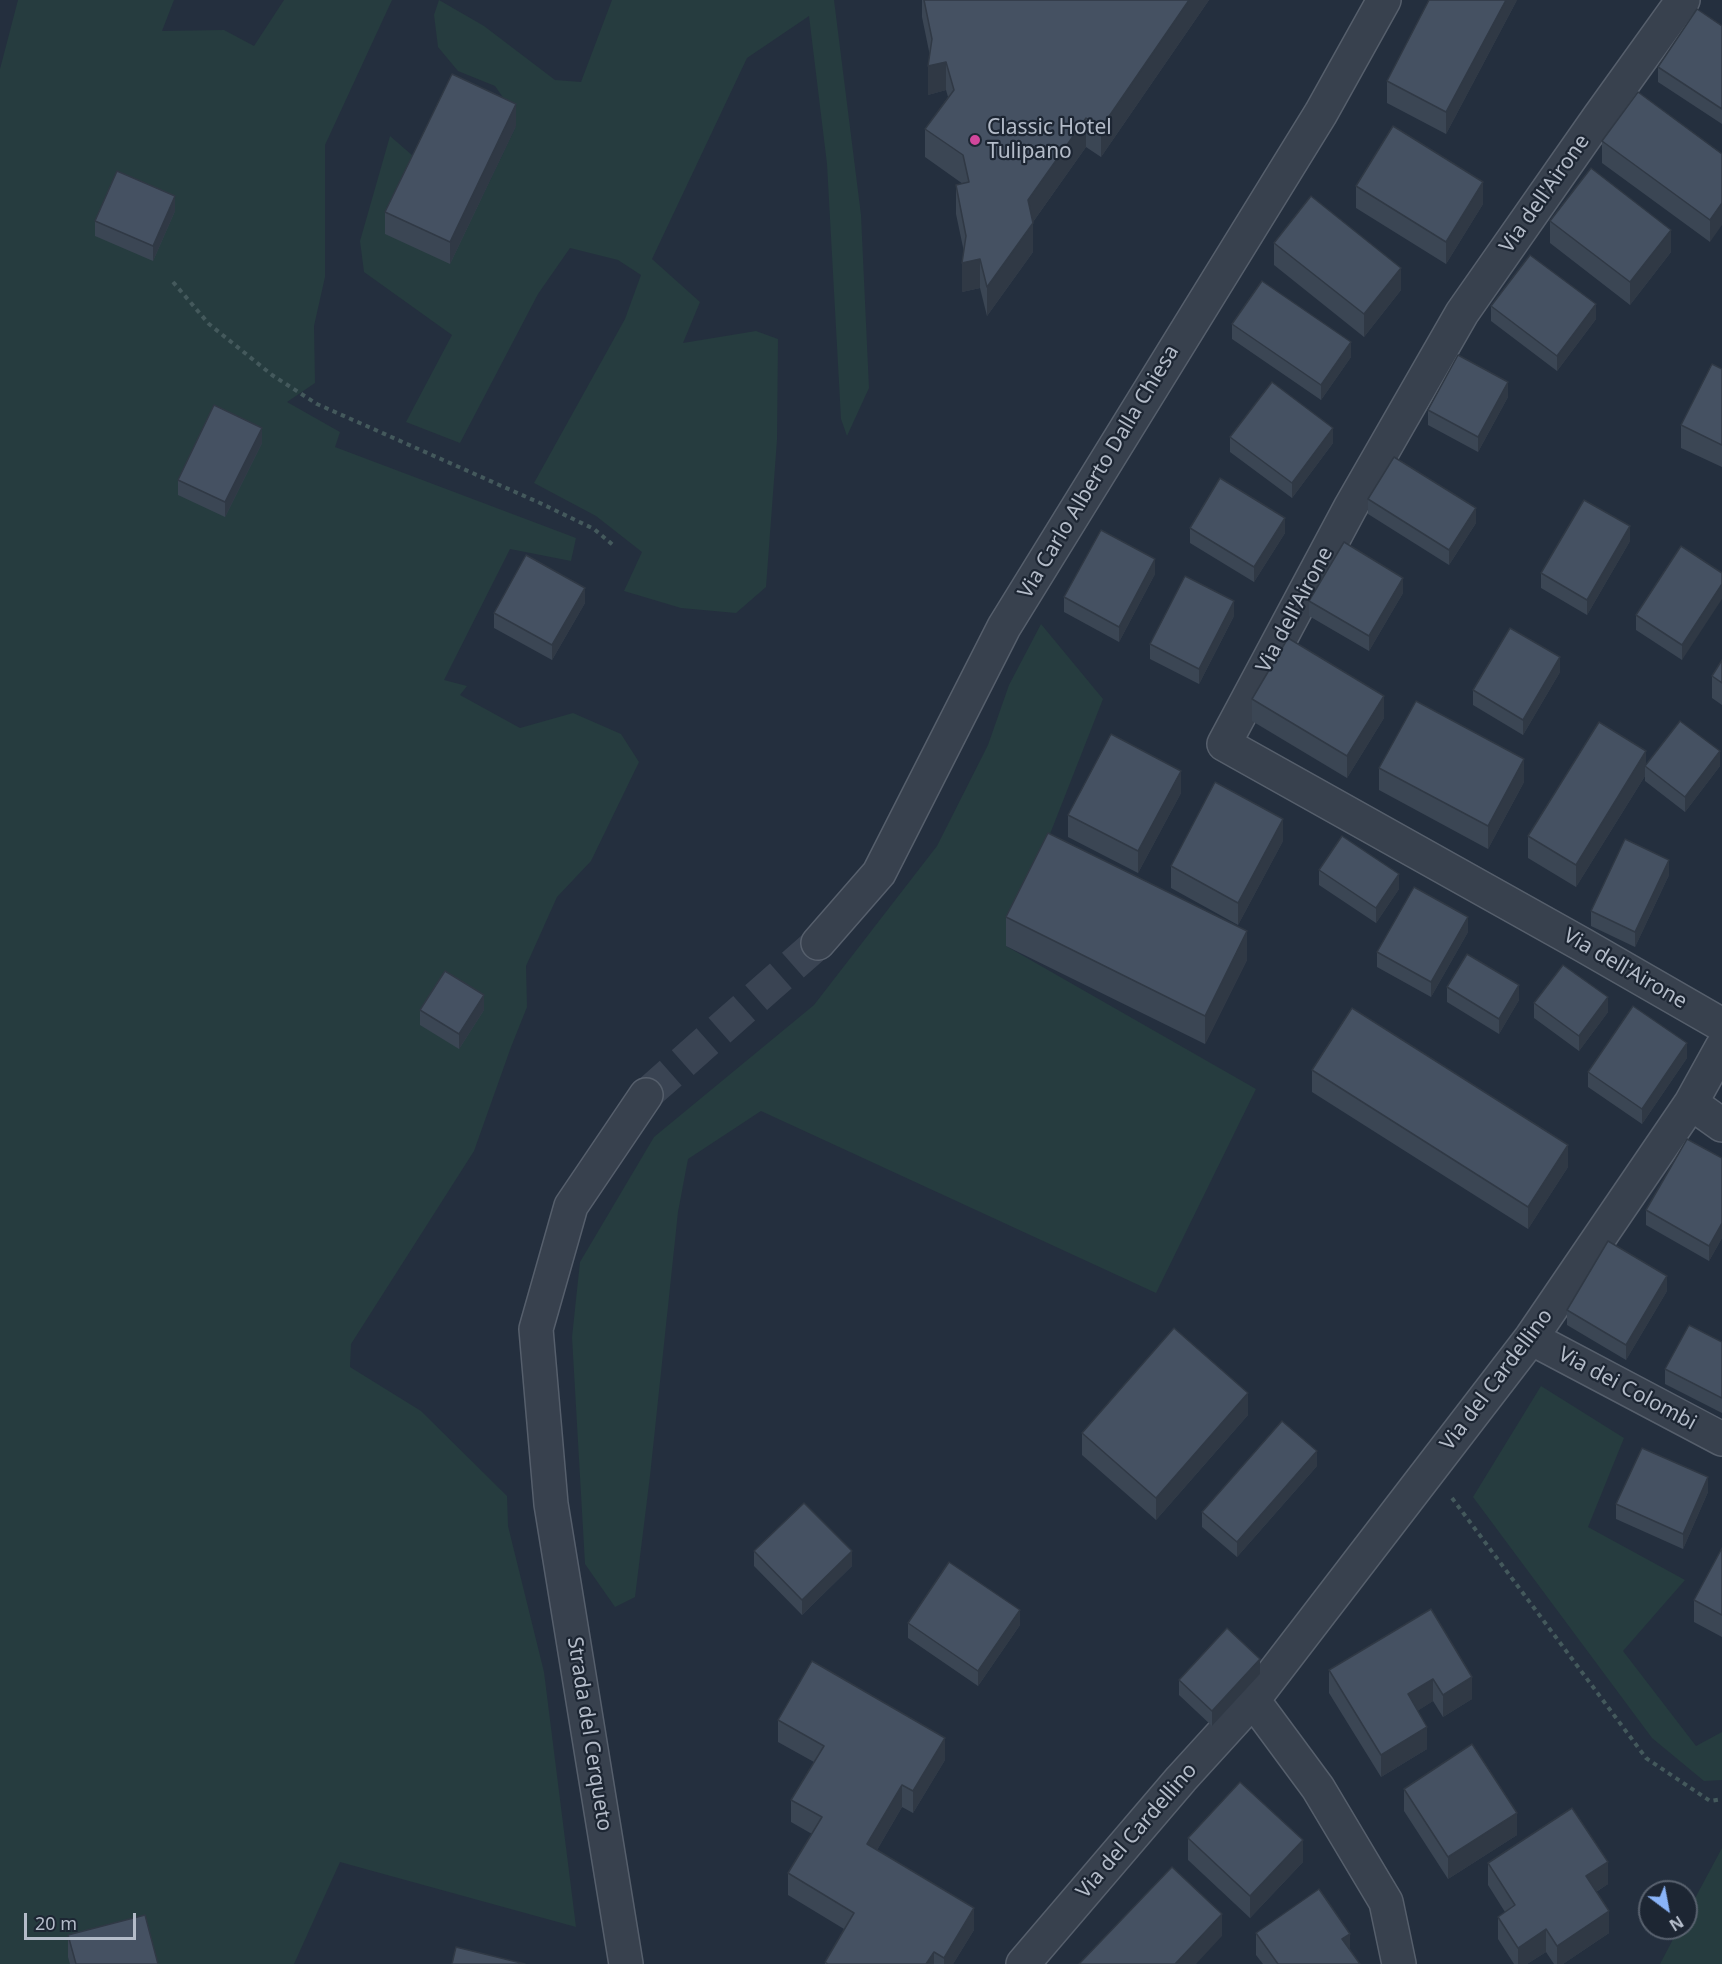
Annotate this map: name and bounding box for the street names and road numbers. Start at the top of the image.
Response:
street label: Via dell'Airone [1495,130,1595,258]
street label: Via Carlo Alberto Dalla Chiesa [1013,341,1185,603]
street label: Via dell'Airone [1251,543,1339,677]
street label: Via dell'Airone [1559,923,1691,1015]
street label: Via del Cardellino [1436,1304,1558,1456]
street label: Via dei Colombi [1554,1342,1700,1436]
street label: Strada del Cerqueto [561,1635,617,1833]
street label: Via del Cardellino [1071,1758,1203,1904]

